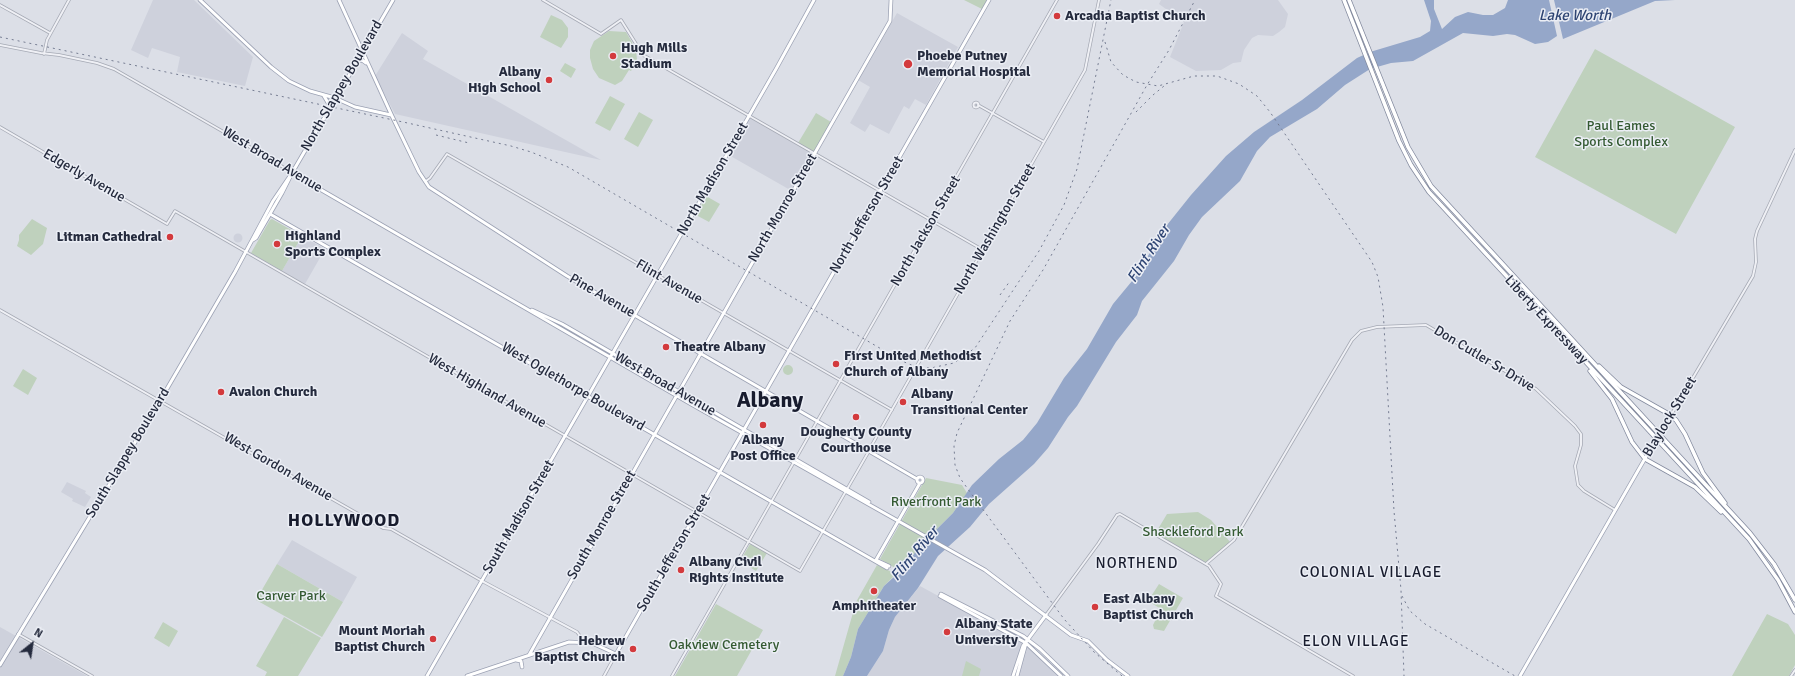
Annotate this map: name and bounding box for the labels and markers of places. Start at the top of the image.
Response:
place label: Arcadia Baptist Church [1065,8,1206,24]
marker: Arcadia Baptist Church [1052,11,1062,21]
place label: Hugh Mills Stadium [621,40,687,72]
place label: Phoebe Putney Memorial Hospital [917,48,1030,80]
marker: Hugh Mills Stadium [608,51,618,61]
marker: Phoebe Putney Memorial Hospital [902,58,914,70]
place label: Albany High School [468,64,541,96]
marker: Albany High School [544,75,554,85]
place label: Highland Sports Complex [285,228,381,260]
place label: Litman Cathedral [56,229,162,245]
marker: Litman Cathedral [165,232,175,242]
marker: Highland Sports Complex [272,239,282,249]
place label: Theatre Albany [674,339,766,355]
marker: Theatre Albany [661,342,671,352]
place label: First United Methodist Church of Albany [844,348,982,380]
marker: First United Methodist Church of Albany [831,359,841,369]
place label: Avalon Church [229,384,317,400]
place label: Albany Transitional Center [911,386,1028,418]
marker: Avalon Church [216,387,226,397]
marker: Albany Transitional Center [898,397,908,407]
marker: Dougherty County Courthouse [851,412,861,422]
marker: Albany Post Office [758,420,768,430]
place label: Dougherty County Courthouse [800,424,912,456]
place label: Albany Post Office [730,432,796,464]
place label: Albany Civil Rights Institute [689,554,784,586]
marker: Albany Civil Rights Institute [676,565,686,575]
marker: Amphitheater [869,586,879,596]
place label: East Albany Baptist Church [1103,591,1194,624]
place label: Amphitheater [832,598,916,614]
marker: East Albany Baptist Church [1090,602,1100,612]
place label: Albany State University [955,616,1033,648]
place label: Mount Moriah Baptist Church [334,623,425,656]
marker: Albany State University [942,627,952,637]
place label: Hebrew Baptist Church [534,633,625,666]
marker: Mount Moriah Baptist Church [428,634,438,644]
marker: Hebrew Baptist Church [628,644,638,654]

